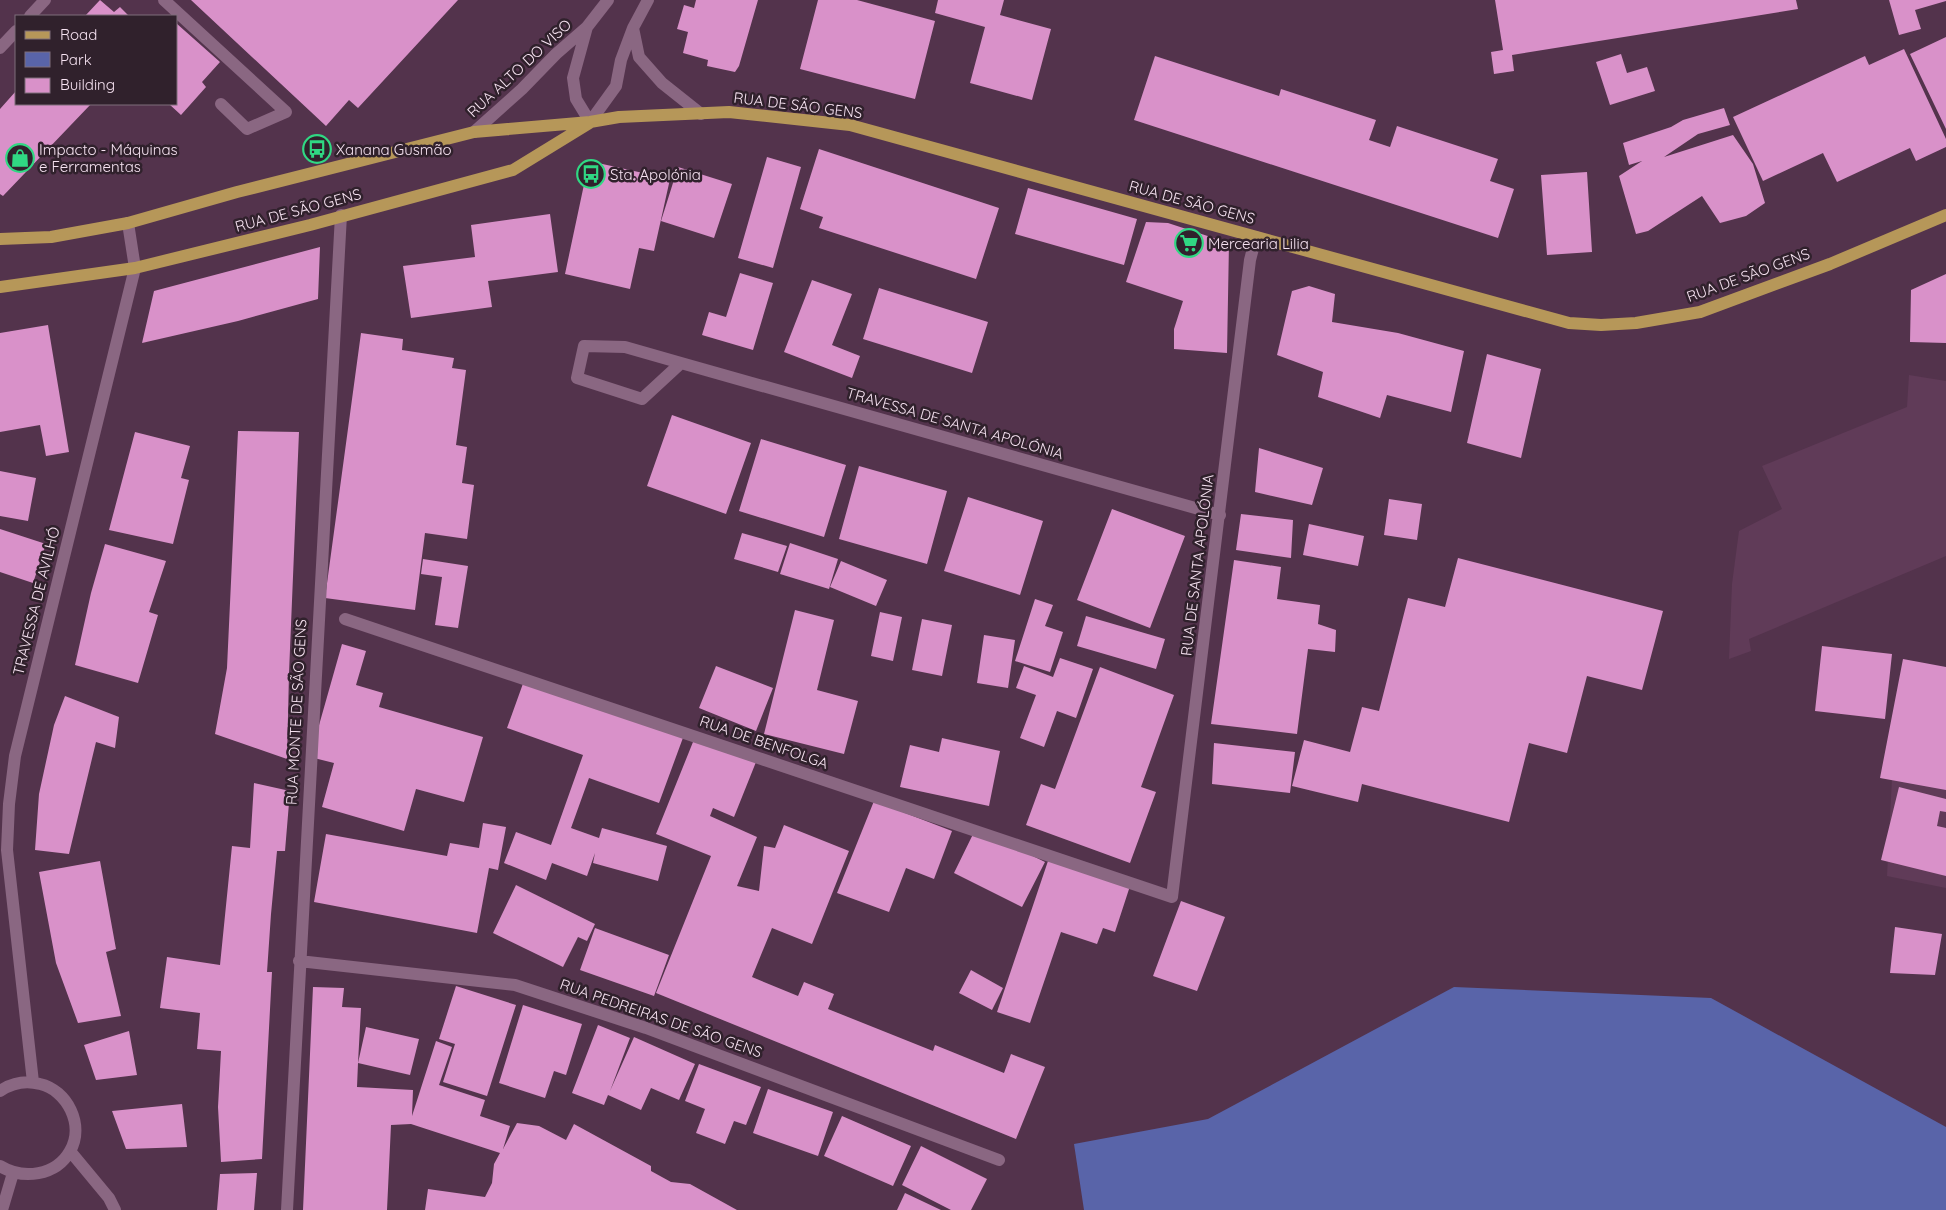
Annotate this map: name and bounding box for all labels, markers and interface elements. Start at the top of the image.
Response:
legend [15,15,178,105]
street label: RUA ALTO DO VISO [463,15,575,121]
text: Road [60,25,97,44]
text: Park [60,50,92,69]
text: Building [60,75,115,94]
street label: RUA DE SÃO GENS [732,88,864,122]
bus stop icon: Xanana Gusmão [302,134,332,164]
place label: Impacto - Máquinas e Ferramentas [39,140,178,176]
place label: Xanana Gusmão [336,140,452,159]
shop icon: Impacto - Máquinas e Ferramentas [5,143,35,173]
bus stop icon: Sta. Apolónia [576,159,606,189]
place label: Sta. Apolónia [610,165,701,184]
street label: RUA DE SÃO GENS [1127,176,1257,228]
street label: RUA DE SÃO GENS [233,184,363,236]
supermarket icon: Mercearia Lilia [1174,228,1204,258]
place label: Mercearia Lilia [1208,234,1309,253]
street label: RUA DE SÃO GENS [1684,244,1812,306]
street label: TRAVESSA DE SANTA APOLÓNIA [844,383,1066,463]
street label: RUA DE SANTA APOLÓNIA [1176,473,1218,657]
street label: TRAVESSA DE AVILHÓ [8,525,64,677]
street label: RUA MONTE DE SÃO GENS [282,619,310,805]
street label: RUA DE BENFOLGA [697,711,831,773]
street label: RUA PEDREIRAS DE SÃO GENS [557,974,765,1062]

